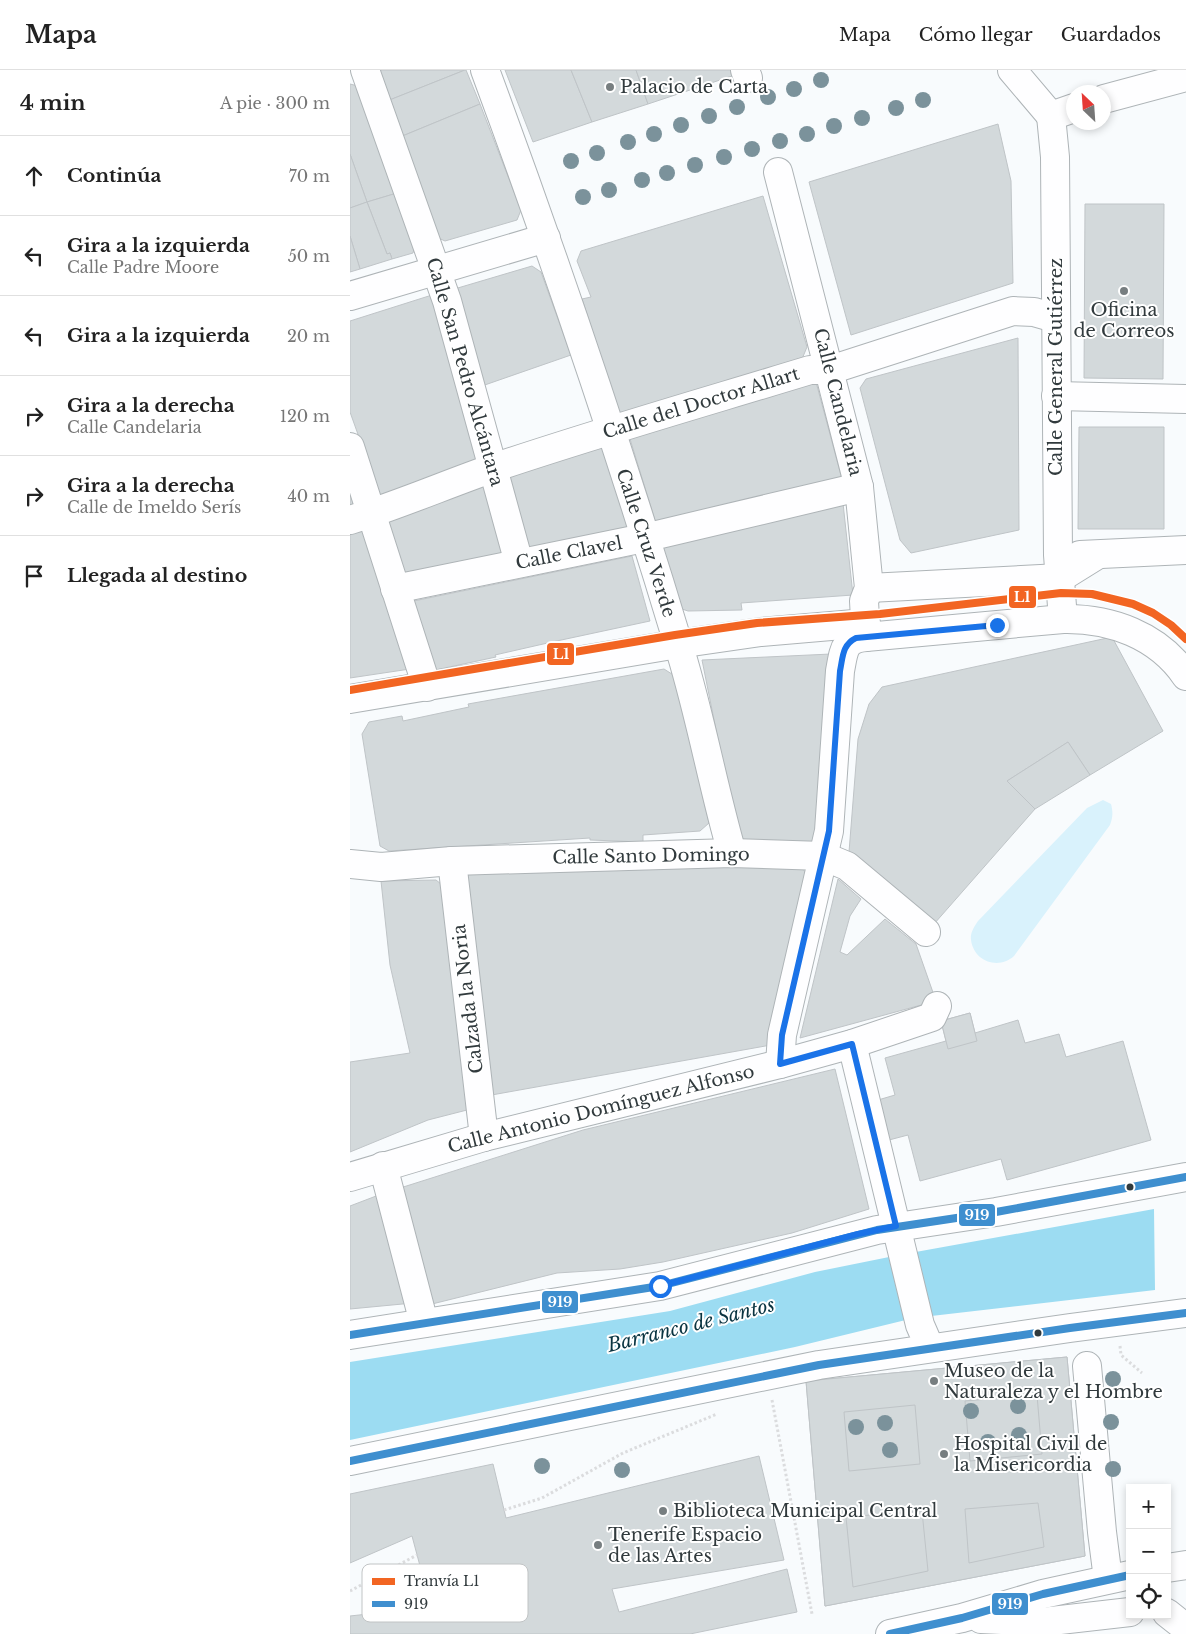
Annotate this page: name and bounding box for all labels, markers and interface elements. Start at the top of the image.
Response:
text: Mapa [25,20,97,49]
text: Mapa [839,24,891,46]
text: Cómo llegar [919,24,1033,46]
text: Guardados [1061,24,1161,46]
place label: Palacio de Carta [620,76,768,98]
marker: Palacio de Carta [604,81,616,93]
north arrow [1066,85,1111,130]
text: 4 min [20,90,86,116]
text: A pie · 300 m [220,93,330,113]
icon: ahead [20,162,48,190]
text: Continúa [67,164,161,187]
text: 70 m [289,166,330,186]
text: Gira a la izquierda [67,234,250,257]
icon: left [20,242,48,270]
text: 50 m [288,246,330,266]
street label: Calle San Pedro Alcántara [422,255,508,489]
text: Calle Padre Moore [67,257,219,277]
street label: Calle General Gutiérrez [1045,258,1067,476]
marker: Oficina de Correos [1118,285,1130,297]
place label: Oficina de Correos [1073,299,1175,342]
icon: left [20,322,48,350]
text: Gira a la izquierda [67,324,250,347]
text: 20 m [287,326,330,346]
street label: Calle Candelaria [809,326,867,478]
street label: Calle del Doctor Allart [600,363,802,443]
text: Gira a la derecha [67,394,235,417]
icon: right [20,402,48,430]
text: 120 m [280,406,330,426]
text: Calle Candelaria [67,417,202,437]
street label: Calle Cruz Verde [612,466,680,620]
text: Gira a la derecha [67,474,235,497]
icon: right [20,482,48,510]
text: 40 m [287,486,330,506]
text: Calle de Imeldo Serís [67,497,241,517]
street label: Calle Clavel [514,532,624,574]
icon: arrive [20,562,48,590]
text: Llegada al destino [67,564,247,587]
line badge: L1 [1008,585,1037,609]
text: L1 [1014,588,1030,606]
route end [986,614,1009,637]
line badge: L1 [546,642,575,666]
text: L1 [553,645,569,663]
street label: Calle Santo Domingo [552,843,750,869]
street label: Calzada la Noria [448,923,488,1075]
street label: Calle Antonio Domínguez Alfonso [445,1060,757,1158]
unlabelled marker [1125,1182,1135,1192]
line badge: 919 [958,1203,996,1227]
text: 919 [965,1206,989,1224]
route start [649,1275,672,1298]
line badge: 919 [541,1290,579,1314]
text: 919 [548,1293,572,1311]
water label: Barranco de Santos [604,1293,777,1357]
unlabelled marker [1033,1328,1043,1338]
place label: Museo de la Naturaleza y el Hombre [944,1360,1163,1403]
marker: Museo de la Naturaleza y el Hombre [928,1375,940,1387]
place label: Hospital Civil de la Misericordia [954,1433,1107,1476]
marker: Hospital Civil de la Misericordia [938,1448,950,1460]
map controls [1126,1484,1171,1619]
button: + [1126,1484,1171,1529]
place label: Biblioteca Municipal Central [673,1500,938,1522]
marker: Biblioteca Municipal Central [657,1505,669,1517]
place label: Tenerife Espacio de las Artes [608,1524,762,1567]
button: − [1126,1529,1171,1574]
marker: Tenerife Espacio de las Artes [592,1539,604,1551]
legend [362,1564,528,1622]
text: Tranvía L1 [404,1572,479,1590]
button: locate [1126,1574,1171,1619]
line badge: 919 [991,1592,1029,1616]
text: 919 [404,1595,428,1613]
text: 919 [998,1595,1022,1613]

